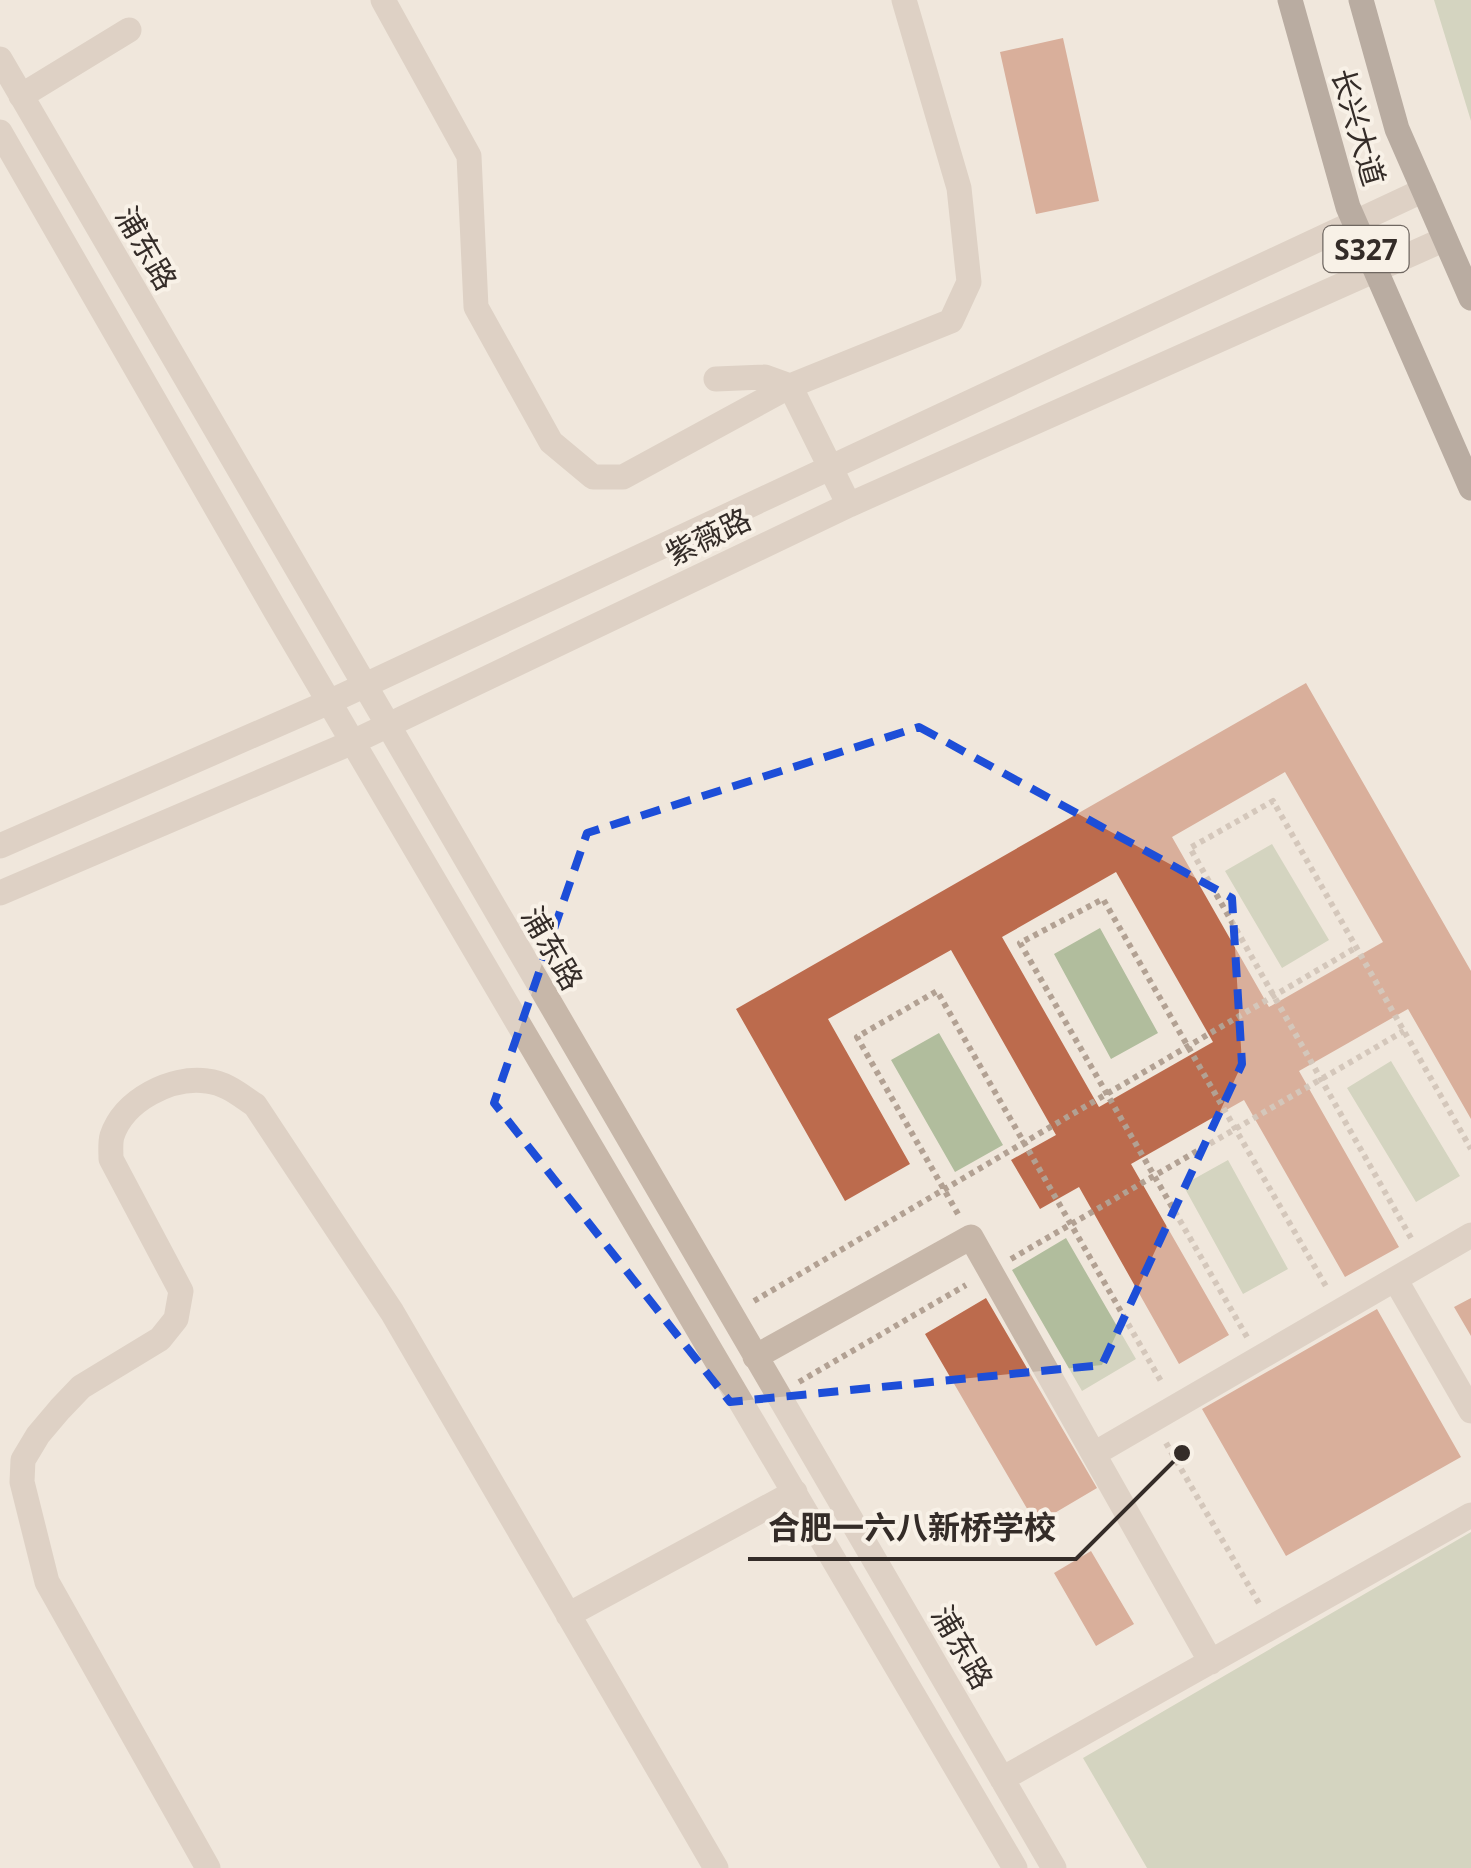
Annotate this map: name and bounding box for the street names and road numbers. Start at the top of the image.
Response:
street label: 长兴大道 [1323,64,1395,190]
street label: 浦东路 [107,199,187,297]
road number: S327 [1324,226,1408,272]
street label: 紫薇路 [659,498,757,574]
street label: 浦东路 [513,899,593,997]
street label: 浦东路 [923,1598,1003,1696]

